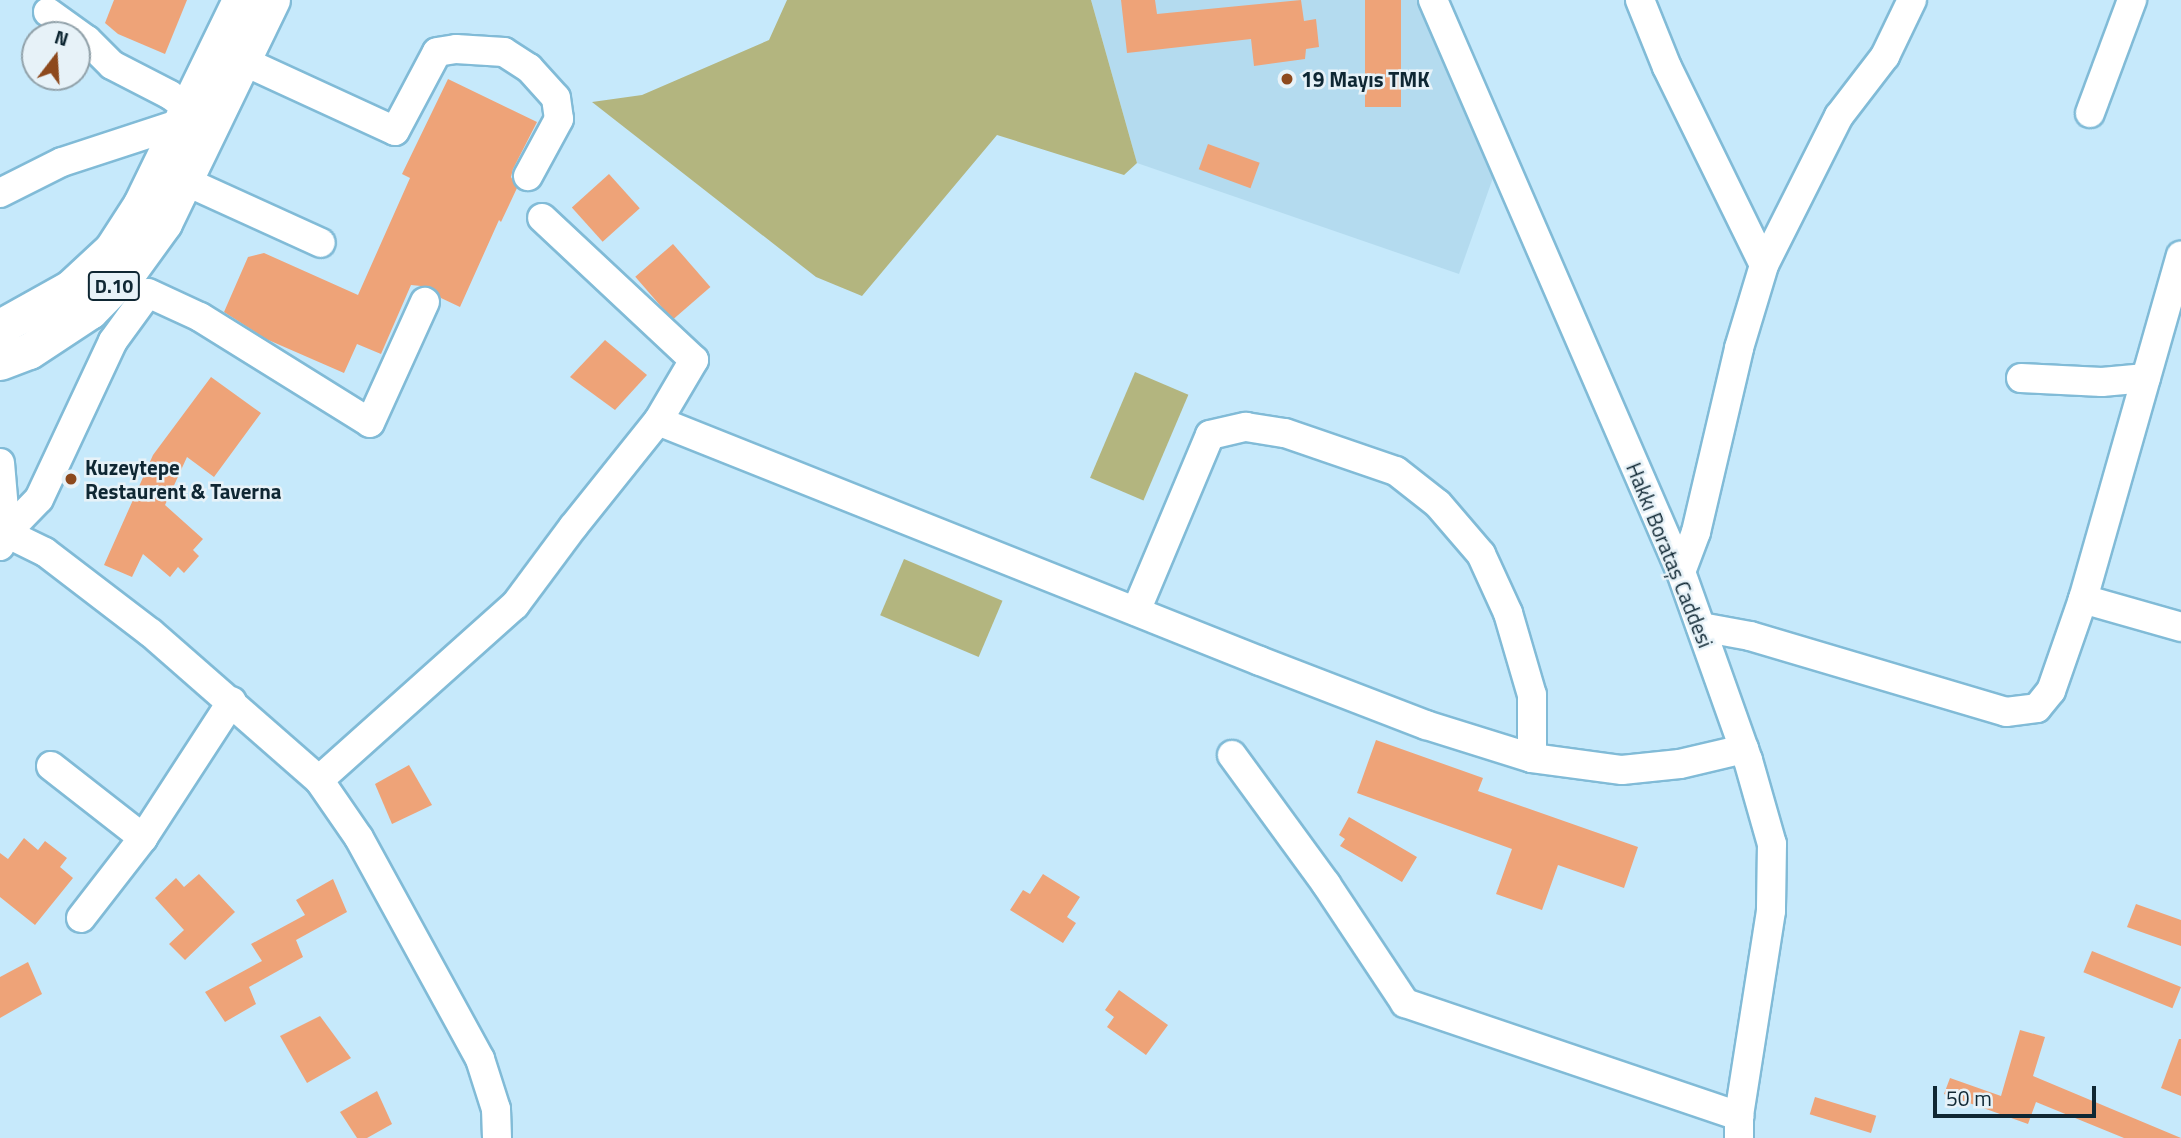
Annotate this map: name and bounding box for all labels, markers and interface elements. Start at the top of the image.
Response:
north arrow [21,21,91,91]
text: N [51,22,72,53]
place label: 19 Mayıs TMK [1301,66,1430,92]
marker: 19 Mayıs TMK [1279,71,1295,87]
road number: D.10 [88,270,140,302]
place label: Kuzeytepe Restaurent & Taverna [85,454,282,504]
street label: Hakkı Borataş Caddesi [1621,459,1719,651]
marker: Kuzeytepe Restaurent & Taverna [63,471,79,487]
scale bar [1936,1072,2099,1116]
text: 50 m [1946,1082,1992,1114]

